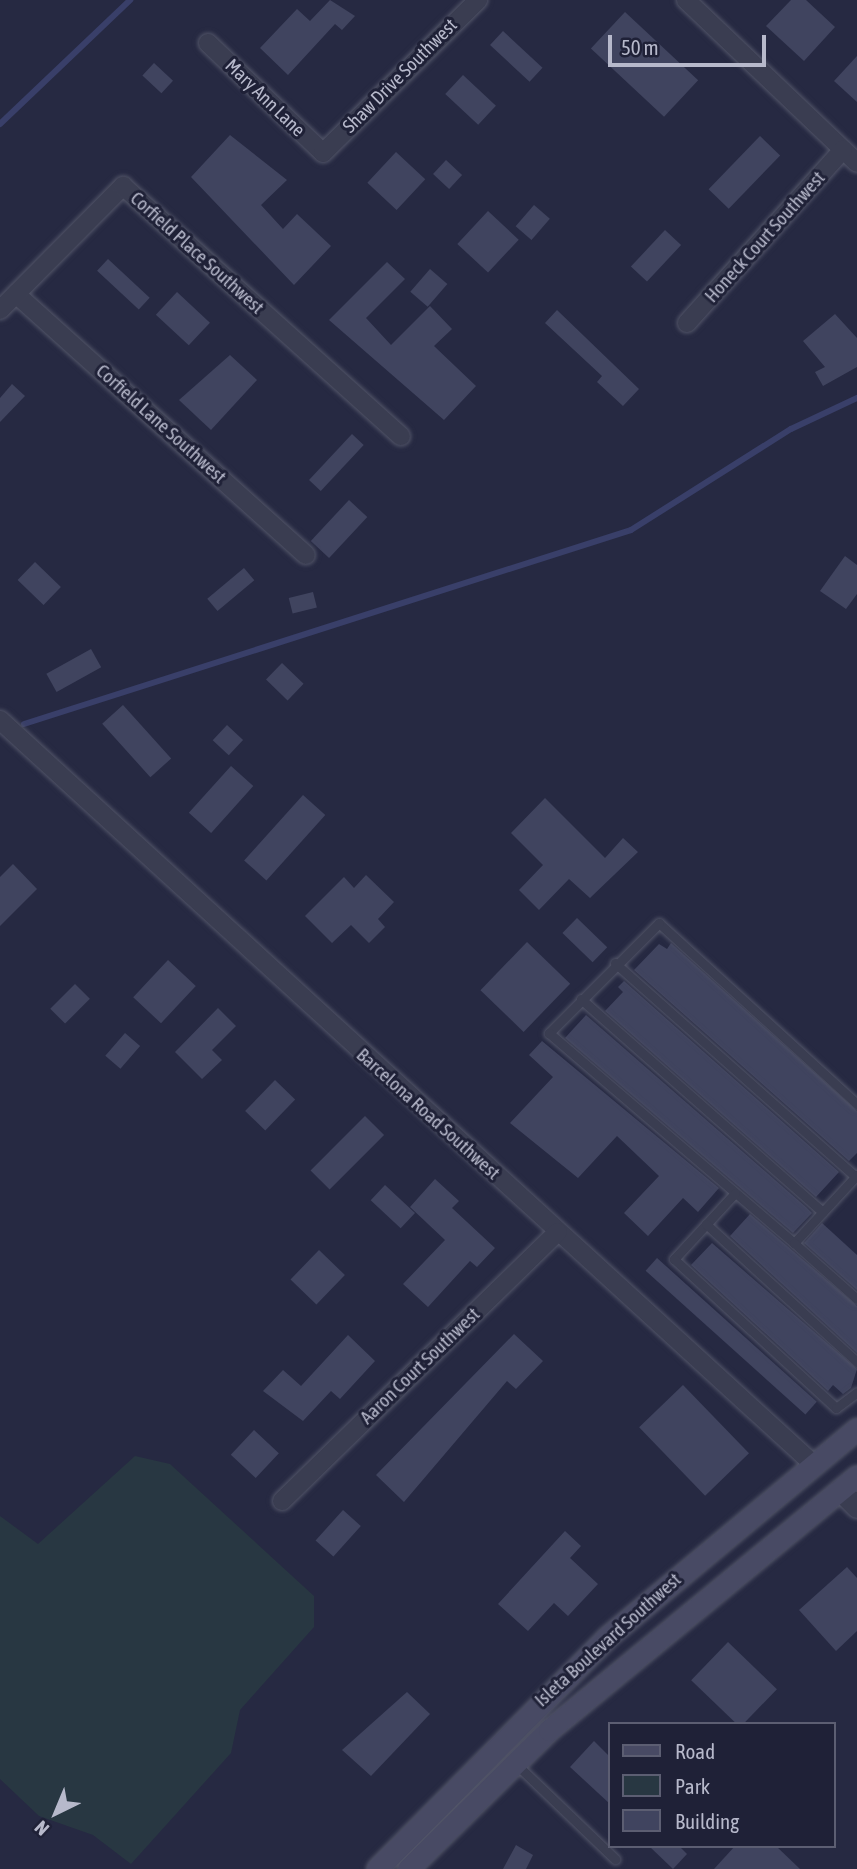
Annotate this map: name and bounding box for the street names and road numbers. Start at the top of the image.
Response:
street label: Shaw Drive Southwest [338,14,462,138]
street label: Mary Ann Lane [220,54,310,142]
street label: Honeck Court Southwest [700,167,830,307]
street label: Corfield Place Southwest [126,187,268,319]
street label: Corfield Lane Southwest [91,360,231,488]
street label: Barcelona Road Southwest [352,1044,504,1184]
street label: Aaron Court Southwest [355,1303,485,1429]
street label: Isleta Boulevard Southwest [530,1568,686,1712]

